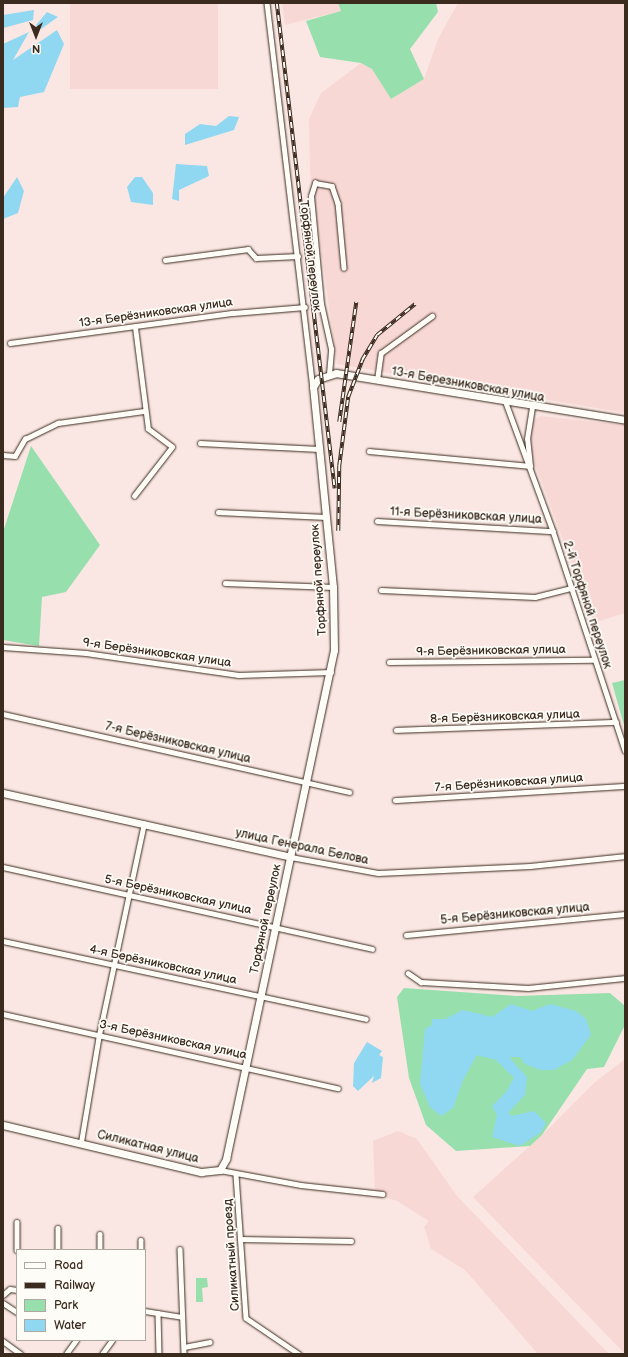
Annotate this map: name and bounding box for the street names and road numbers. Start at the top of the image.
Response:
street label: Торфяной переулок [296,200,324,312]
street label: 13-я Берёзниковская улица [78,295,234,331]
street label: 13-я Березниковская улица [390,364,546,406]
street label: 11-я Берёзниковская улица [390,505,542,527]
street label: Торфяной переулок [308,524,330,636]
street label: 2-й Торфяной переулок [560,539,614,671]
street label: 9-я Берёзниковская улица [82,635,232,671]
street label: 9-я Берёзниковская улица [416,642,566,660]
street label: 8-я Берёзниковская улица [430,707,580,727]
street label: 7-я Берёзниковская улица [104,719,252,767]
street label: 7-я Берёзниковская улица [434,771,584,795]
street label: улица Генерала Белова [234,826,370,868]
street label: Торфяной переулок [247,863,285,975]
street label: 5-я Берёзниковская улица [103,872,253,918]
street label: 5-я Берёзниковская улица [440,900,590,928]
street label: 4-я Берёзниковская улица [88,942,238,988]
street label: 3-я Берёзниковская улица [98,1017,248,1063]
street label: Силикатная улица [96,1127,200,1167]
street label: Силикатный проезд [221,1198,243,1312]

